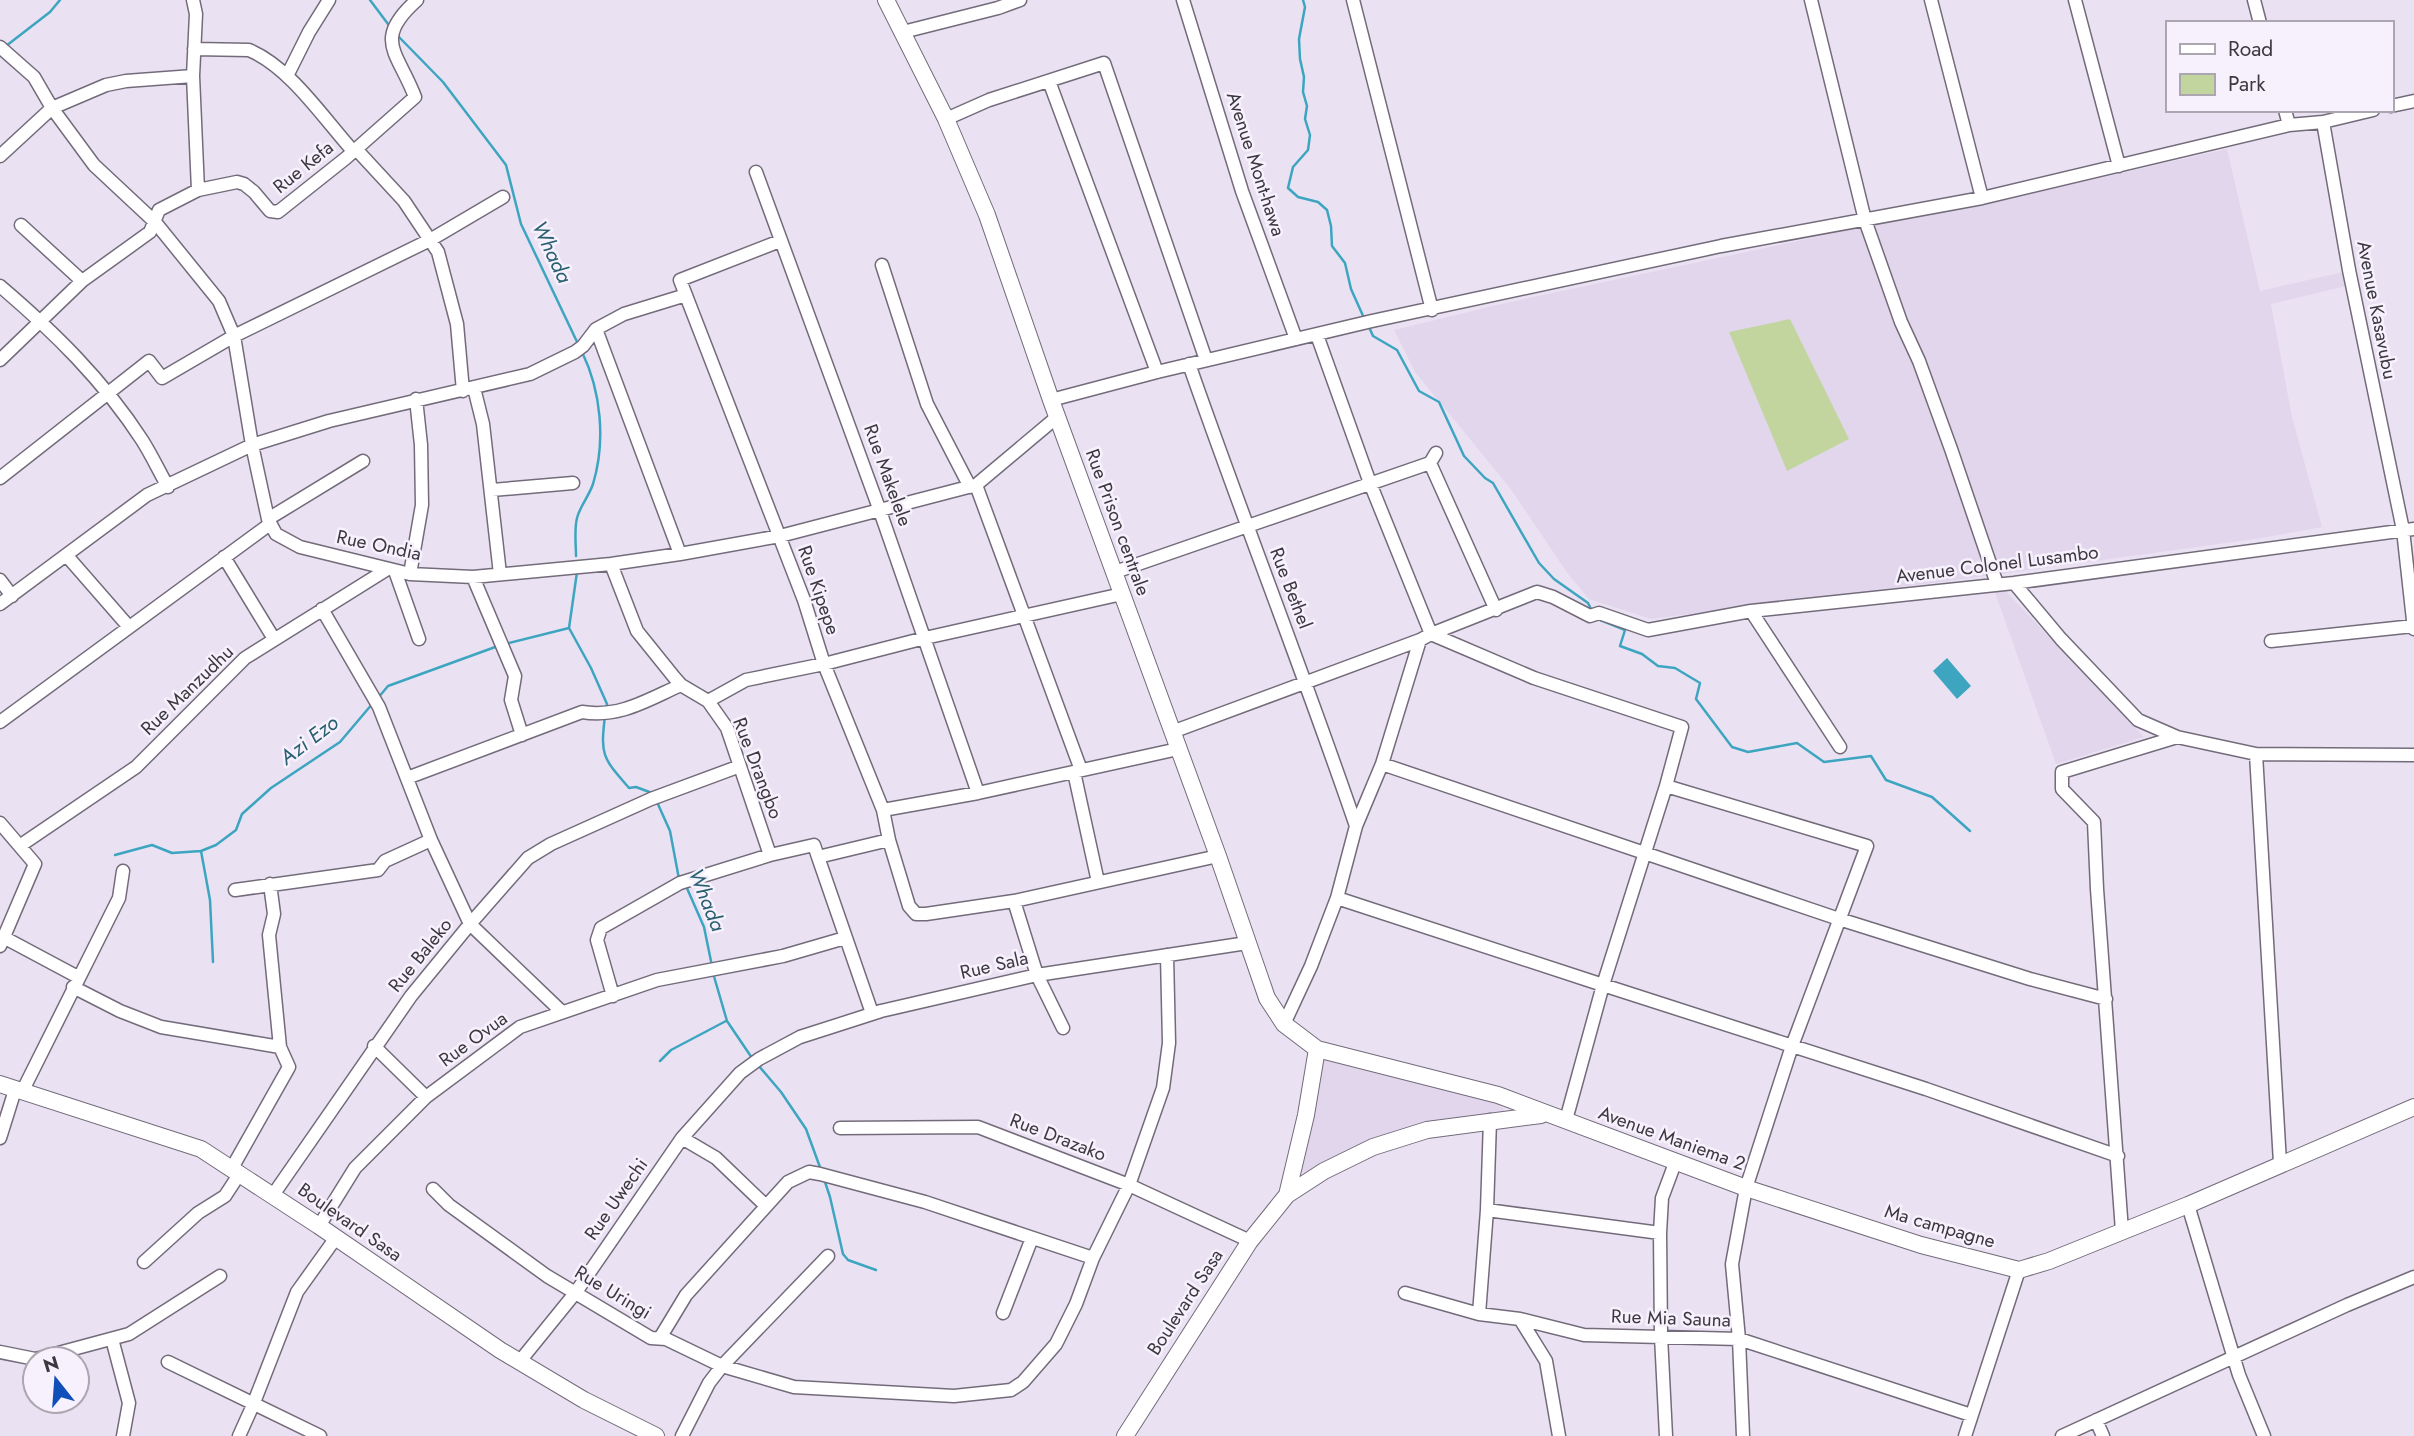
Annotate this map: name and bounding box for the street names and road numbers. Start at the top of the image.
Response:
street label: Avenue Mont-hawa [1220,88,1292,240]
street label: Rue Kefa [267,134,339,200]
street label: Avenue Kasavubu [2350,238,2404,382]
street label: Rue Makelele [857,420,919,530]
street label: Rue Prison centrale [1079,445,1157,599]
street label: Rue Ondia [334,523,424,567]
street label: Avenue Colonel Lusambo [1894,538,2100,590]
street label: Rue Kipepe [791,542,847,639]
street label: Rue Bethel [1263,543,1319,633]
street label: Rue Manzudhu [134,639,240,741]
street label: Rue Drangbo [726,713,790,823]
street label: Rue Baleko [382,912,458,998]
street label: Rue Sala [957,944,1031,986]
street label: Rue Ovua [433,1005,513,1073]
street label: Avenue Maniema 2 [1595,1099,1749,1177]
street label: Rue Drazako [1006,1106,1110,1168]
street label: Rue Uwechi [578,1153,654,1245]
street label: Boulevard Sasa [292,1176,408,1268]
street label: Ma campagne [1882,1197,1999,1255]
street label: Boulevard Sasa [1141,1244,1229,1360]
street label: Rue Uringi [570,1258,656,1326]
street label: Rue Mia Sauna [1611,1302,1731,1334]

